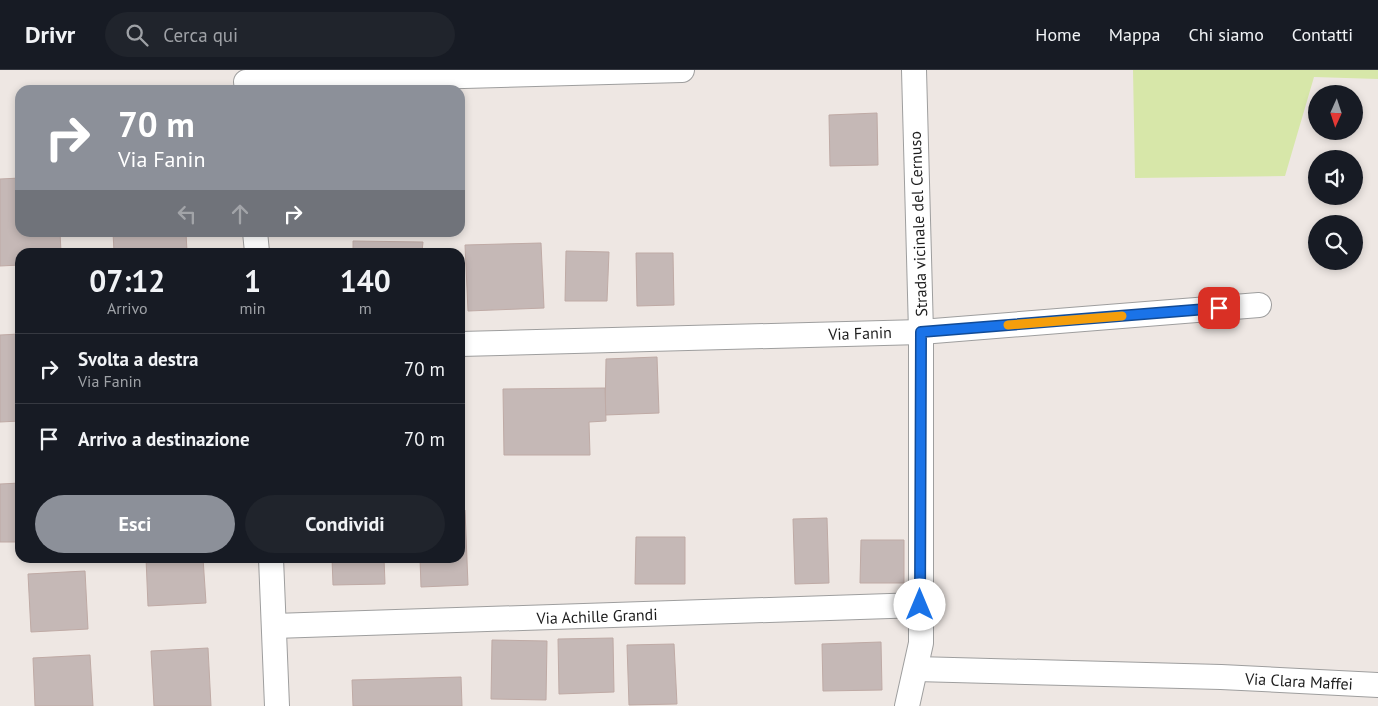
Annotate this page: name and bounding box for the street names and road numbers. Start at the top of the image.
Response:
street label: Strada vicinale del Cernuso [905,131,931,317]
street label: Via Fanin [827,322,892,344]
street label: Via Achille Grandi [535,604,658,628]
street label: Via Clara Maffei [1244,668,1353,694]

